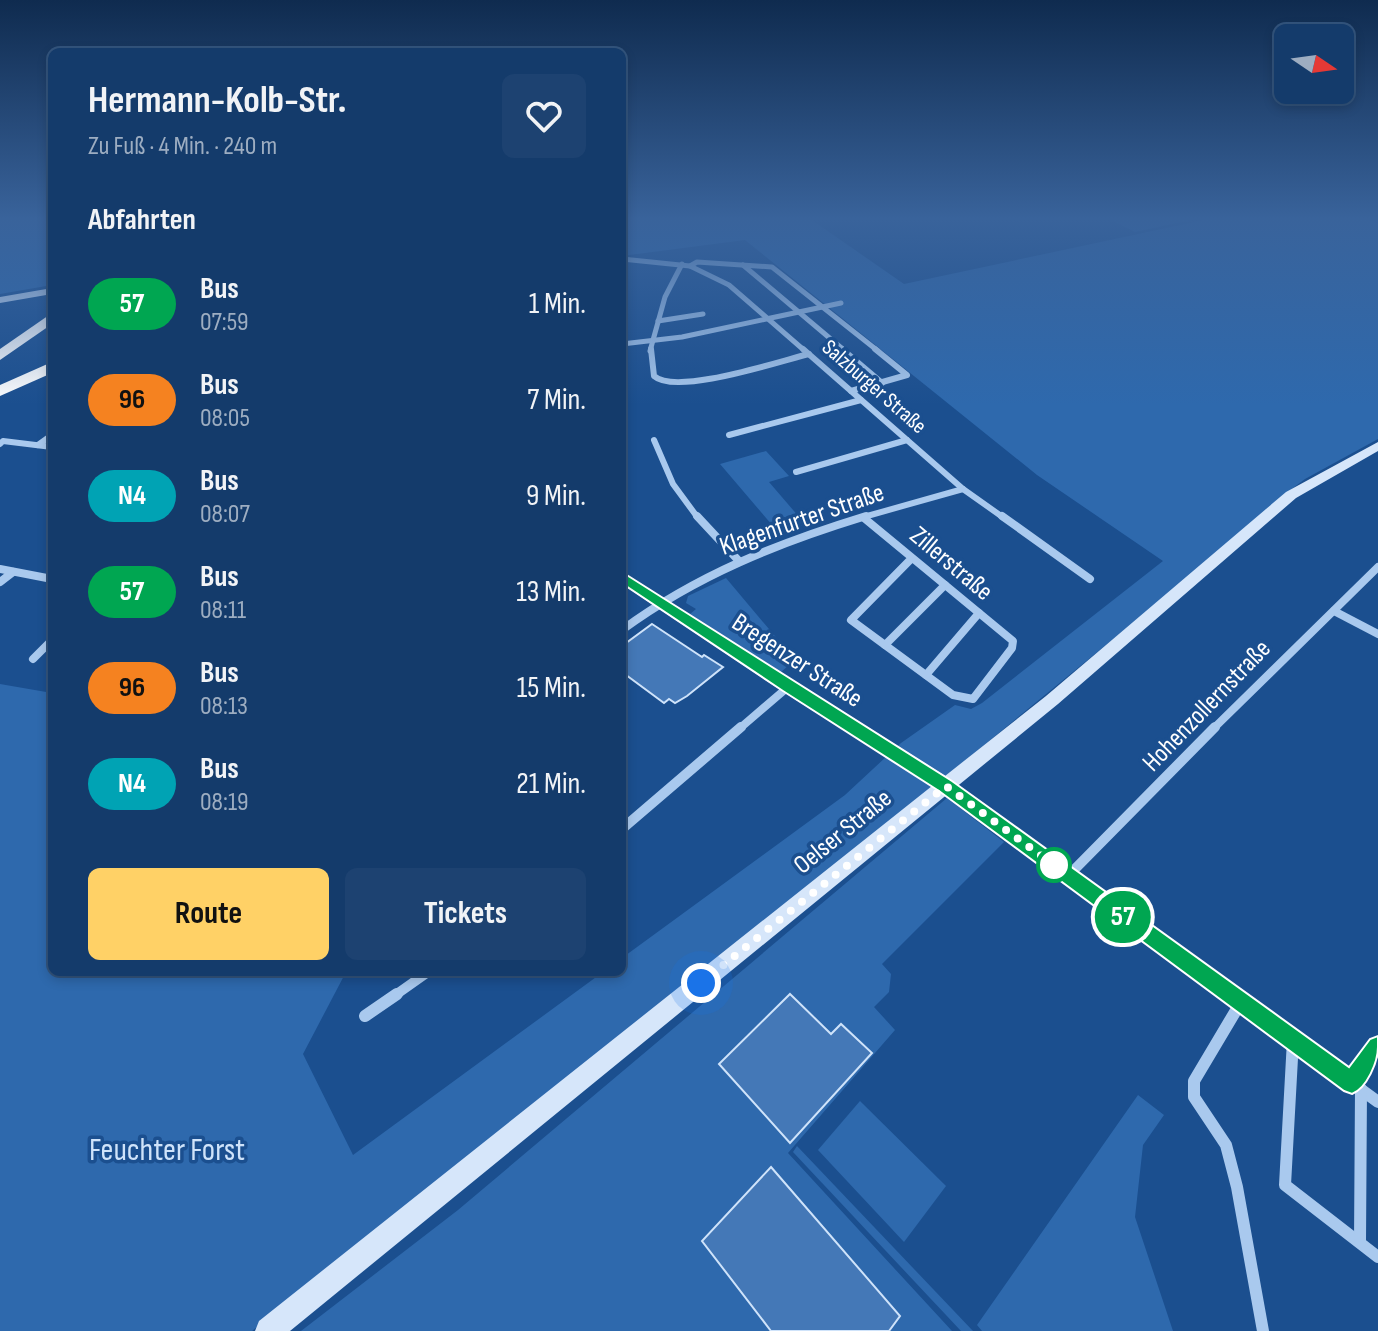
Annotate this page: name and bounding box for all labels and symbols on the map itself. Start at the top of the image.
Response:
north arrow [1274,24,1354,104]
street label: Salzburger Straße [816,334,932,440]
street label: Klagenfurter Straße [716,477,888,563]
street label: Zillerstraße [903,520,999,608]
street label: Bregenzer Straße [726,607,868,715]
street label: Hohenzollernstraße [1137,634,1277,778]
street label: Oelser Straße [788,783,898,881]
unlabelled marker [1037,848,1071,882]
line badge: 57 [1087,891,1159,943]
your location [681,963,721,1003]
park label: Feuchter Forst [89,1131,245,1170]

